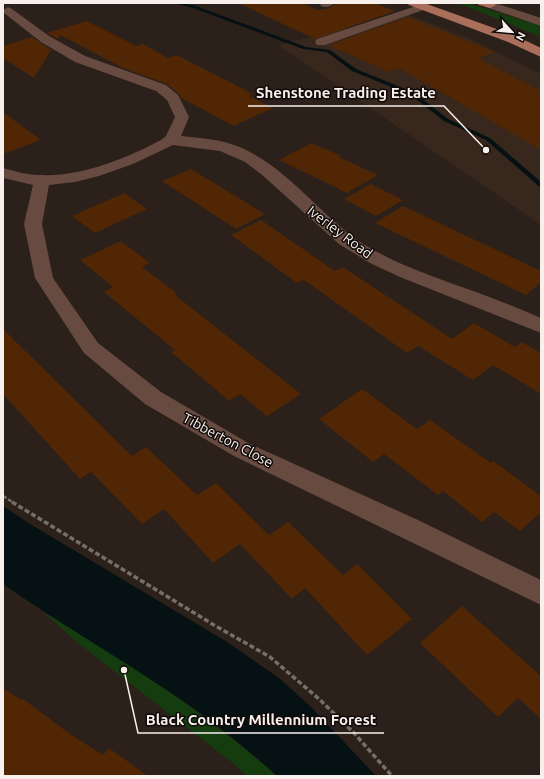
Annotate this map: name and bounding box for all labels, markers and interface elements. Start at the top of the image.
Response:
north arrow [492,12,532,52]
text: N [514,30,528,43]
callout: Shenstone Trading Estate [248,79,444,106]
text: Shenstone Trading Estate [256,84,436,101]
street label: Iverley Road [304,202,376,262]
street label: Tibberton Close [180,409,276,471]
callout: Black Country Millennium Forest [138,706,384,733]
text: Black Country Millennium Forest [146,711,377,728]

